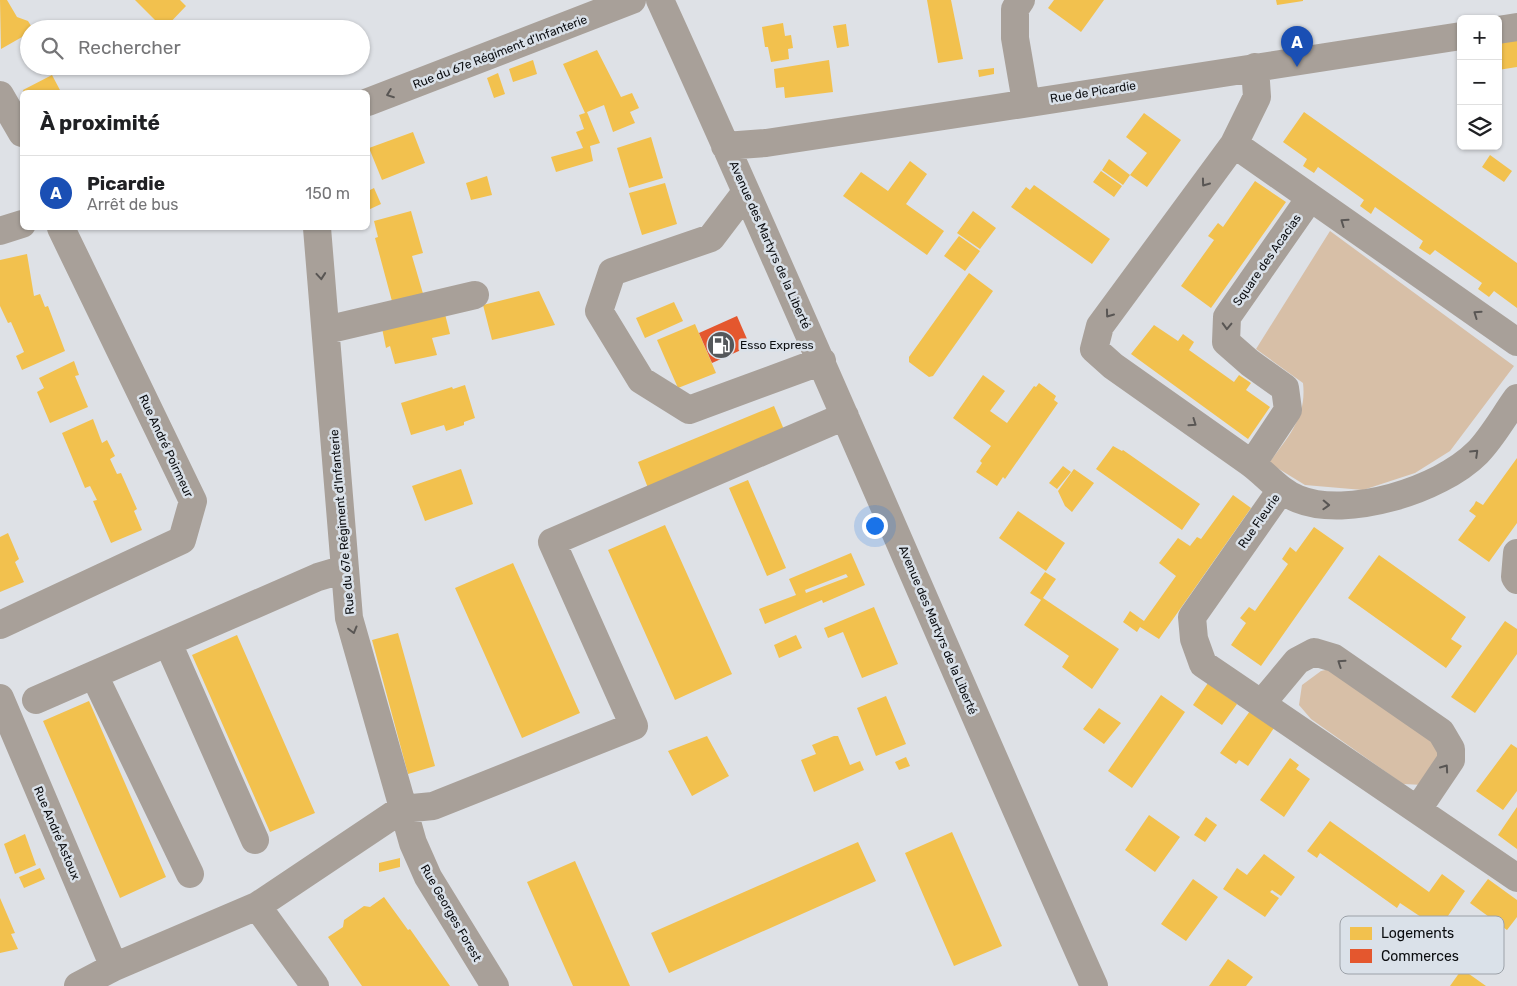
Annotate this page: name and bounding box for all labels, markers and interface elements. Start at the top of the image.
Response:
street label: Rue du 67e Régiment d'Infanterie [411,12,589,92]
map controls [1457,15,1502,150]
button: + [1457,15,1502,60]
search box [20,20,370,75]
pin: A [1281,26,1313,67]
icon: search [38,34,66,62]
text: Rechercher [78,36,181,59]
button: − [1457,60,1502,105]
street label: Rue de Picardie [1049,78,1137,106]
one-way arrow [387,88,395,98]
button: layers [1457,105,1502,150]
text: À proximité [40,110,160,135]
street label: Avenue des Martyrs de la Liberté [727,159,814,331]
text: Picardie [87,172,165,195]
one-way arrow [1202,177,1211,187]
text: A [50,184,62,203]
text: 150 m [305,184,350,203]
text: Arrêt de bus [87,195,179,214]
street label: Square des Acacias [1230,211,1304,309]
one-way arrow [1340,219,1350,228]
one-way arrow [316,272,327,280]
one-way arrow [1106,308,1115,318]
one-way arrow [1473,311,1483,320]
one-way arrow [1222,322,1232,330]
fuel station icon: Esso Express [706,330,736,360]
place label: Esso Express [740,338,814,352]
street label: Rue André Poirmeur [136,392,196,500]
one-way arrow [1187,417,1197,426]
street label: Rue du 67e Régiment d'Infanterie [327,429,357,615]
one-way arrow [1470,450,1479,459]
street label: Rue Fleurie [1235,491,1283,551]
one-way arrow [1323,499,1331,510]
your location [862,513,888,539]
street label: Avenue des Martyrs de la Liberté [896,543,980,717]
one-way arrow [347,625,357,633]
one-way arrow [1337,659,1346,669]
one-way arrow [1439,765,1448,774]
street label: Rue André Astoux [31,784,83,882]
street label: Rue Georges Forest [418,862,485,964]
legend [1340,916,1504,974]
text: Logements [1381,925,1454,942]
text: Commerces [1381,948,1459,965]

